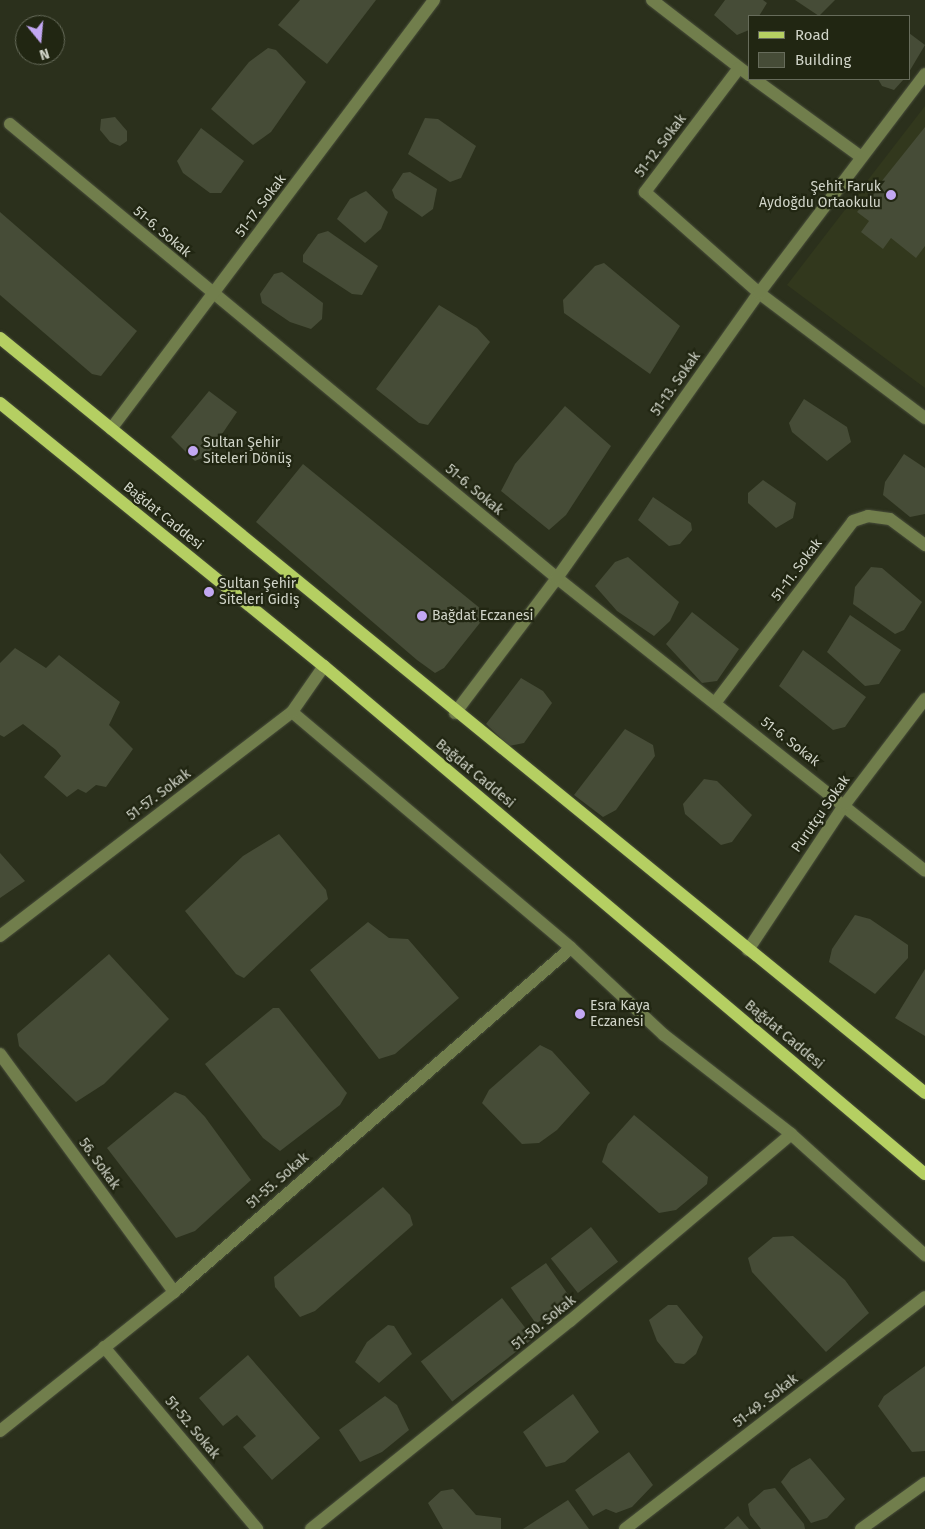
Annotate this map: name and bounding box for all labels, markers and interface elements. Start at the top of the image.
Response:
north arrow [15,15,65,65]
legend [748,15,910,80]
text: Road [795,26,830,44]
text: N [37,44,51,63]
text: Building [795,51,851,69]
street label: 51-12. Sokak [632,111,690,181]
street label: 51-17. Sokak [232,171,290,241]
place label: Şehit Faruk Aydoğdu Ortaokulu [759,179,881,212]
marker: Şehit Faruk Aydoğdu Ortaokulu [885,189,897,201]
street label: 51-6. Sokak [130,203,194,261]
street label: 51-13. Sokak [648,349,704,419]
place label: Sultan Şehir Siteleri Dönüş [203,435,292,468]
marker: Sultan Şehir Siteleri Dönüş [187,445,199,457]
street label: 51-6. Sokak [442,461,506,519]
street label: Bağdat Caddesi [120,479,206,553]
street label: 51-11. Sokak [768,536,826,604]
place label: Sultan Şehir Siteleri Gidiş [219,576,299,608]
marker: Sultan Şehir Siteleri Gidiş [203,586,215,598]
place label: Bağdat Eczanesi [432,608,534,624]
marker: Bağdat Eczanesi [416,610,428,622]
street label: 51-6. Sokak [757,714,823,770]
street label: Bağdat Caddesi [432,736,518,812]
street label: 51-57. Sokak [124,766,194,824]
street label: Purutçu Sokak [788,772,854,856]
street label: Bağdat Caddesi [741,997,827,1073]
place label: Esra Kaya Eczanesi [590,998,650,1030]
marker: Esra Kaya Eczanesi [574,1008,586,1020]
street label: 56. Sokak [75,1135,123,1193]
street label: 51-55. Sokak [244,1150,312,1212]
street label: 51-50. Sokak [509,1292,579,1354]
street label: 51-49. Sokak [730,1371,802,1431]
street label: 51-52. Sokak [161,1393,223,1463]

